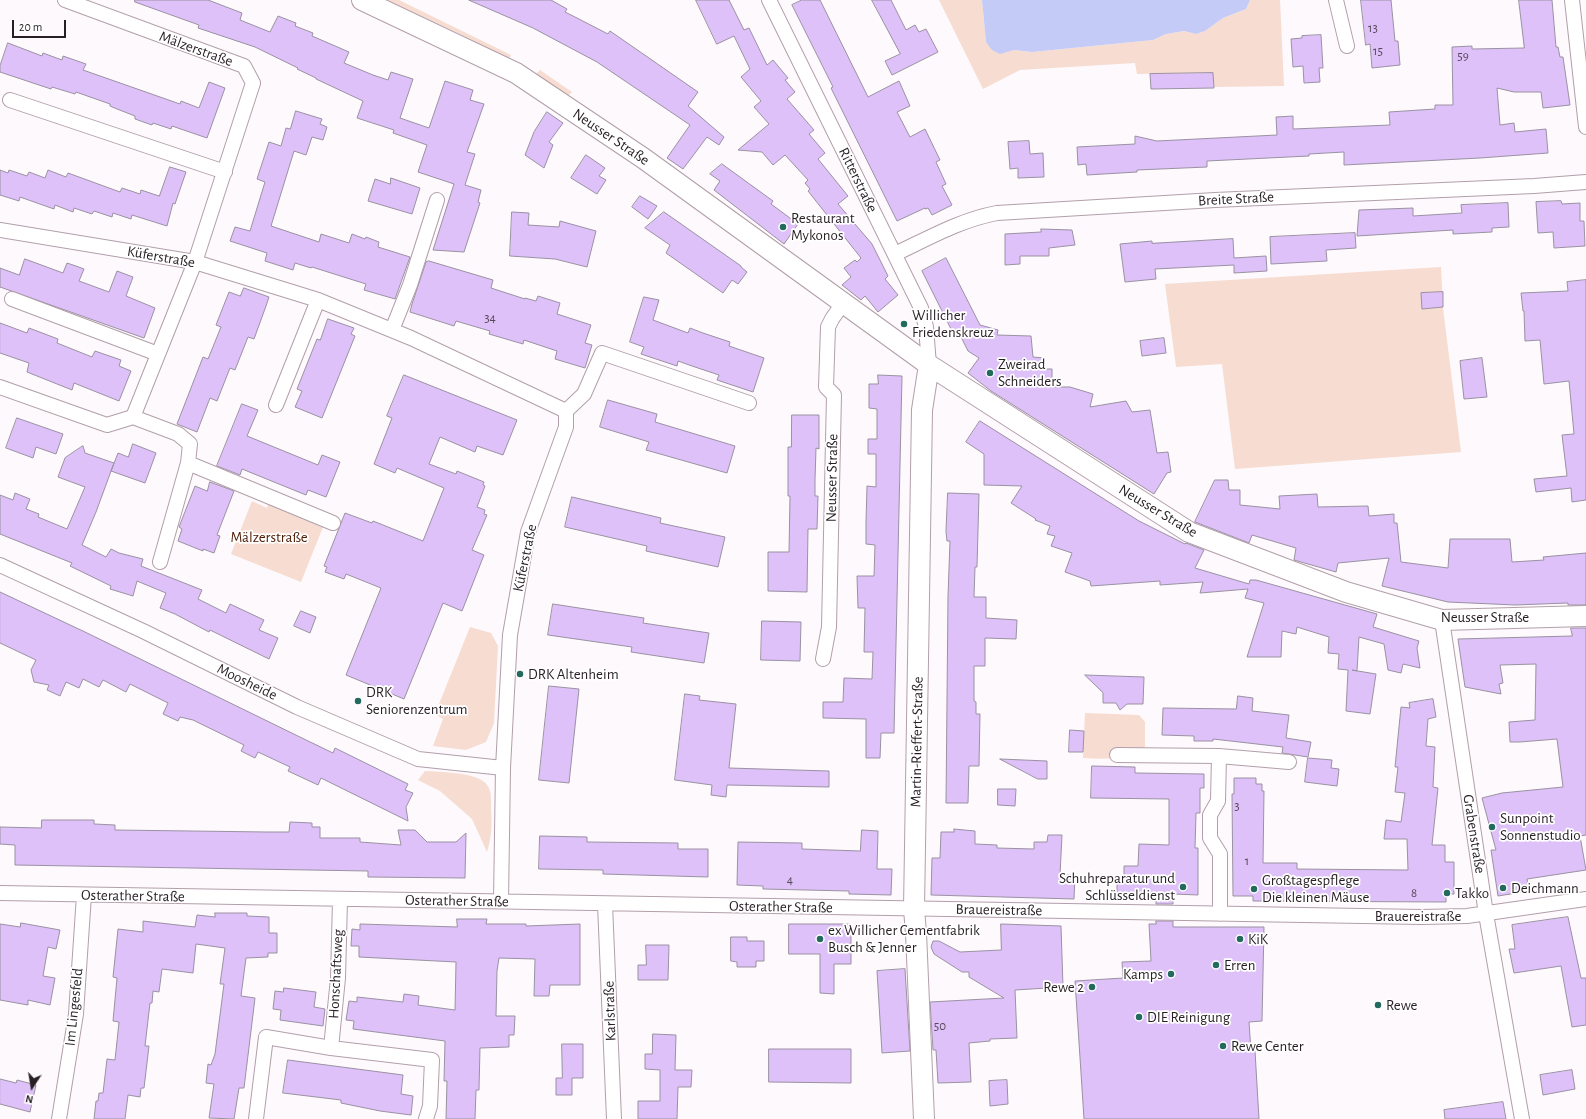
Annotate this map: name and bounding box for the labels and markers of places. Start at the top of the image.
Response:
place label: Restaurant Mykonos [791,209,854,244]
marker: Restaurant Mykonos [778,222,788,232]
place label: Willicher Friedenskreuz [912,306,994,341]
marker: Willicher Friedenskreuz [899,319,909,329]
place label: Zweirad Schneiders [998,355,1062,390]
marker: Zweirad Schneiders [985,368,995,378]
place label: DRK Altenheim [528,665,619,683]
marker: DRK Altenheim [515,669,525,679]
place label: DRK Seniorenzentrum [366,683,468,718]
marker: DRK Seniorenzentrum [353,696,363,706]
place label: Sunpoint Sonnenstudio [1500,809,1581,844]
marker: Sunpoint Sonnenstudio [1487,822,1497,832]
place label: Schuhreparatur und Schlüsseldienst [1059,869,1175,904]
place label: Großtagespflege Die kleinen Mäuse [1262,871,1369,906]
place label: Deichmann [1511,879,1579,897]
marker: Schuhreparatur und Schlüsseldienst [1178,882,1188,892]
marker: Deichmann [1498,883,1508,893]
marker: Großtagespflege Die kleinen Mäuse [1249,884,1259,894]
place label: Takko [1455,884,1489,902]
marker: Takko [1442,888,1452,898]
place label: ex Willicher Cementfabrik Busch & Jenner [828,921,980,956]
place label: KiK [1248,930,1268,948]
marker: ex Willicher Cementfabrik Busch & Jenner [815,934,825,944]
marker: KiK [1235,934,1245,944]
place label: Erren [1224,956,1255,974]
marker: Erren [1211,960,1221,970]
place label: Kamps [1123,965,1163,983]
marker: Kamps [1166,969,1176,979]
place label: Rewe 2 [1043,978,1084,996]
marker: Rewe 2 [1087,982,1097,992]
place label: Rewe [1386,996,1418,1014]
marker: Rewe [1373,1000,1383,1010]
place label: DIE Reinigung [1147,1008,1230,1026]
marker: DIE Reinigung [1134,1012,1144,1022]
place label: Rewe Center [1231,1037,1303,1055]
marker: Rewe Center [1218,1041,1228,1051]

